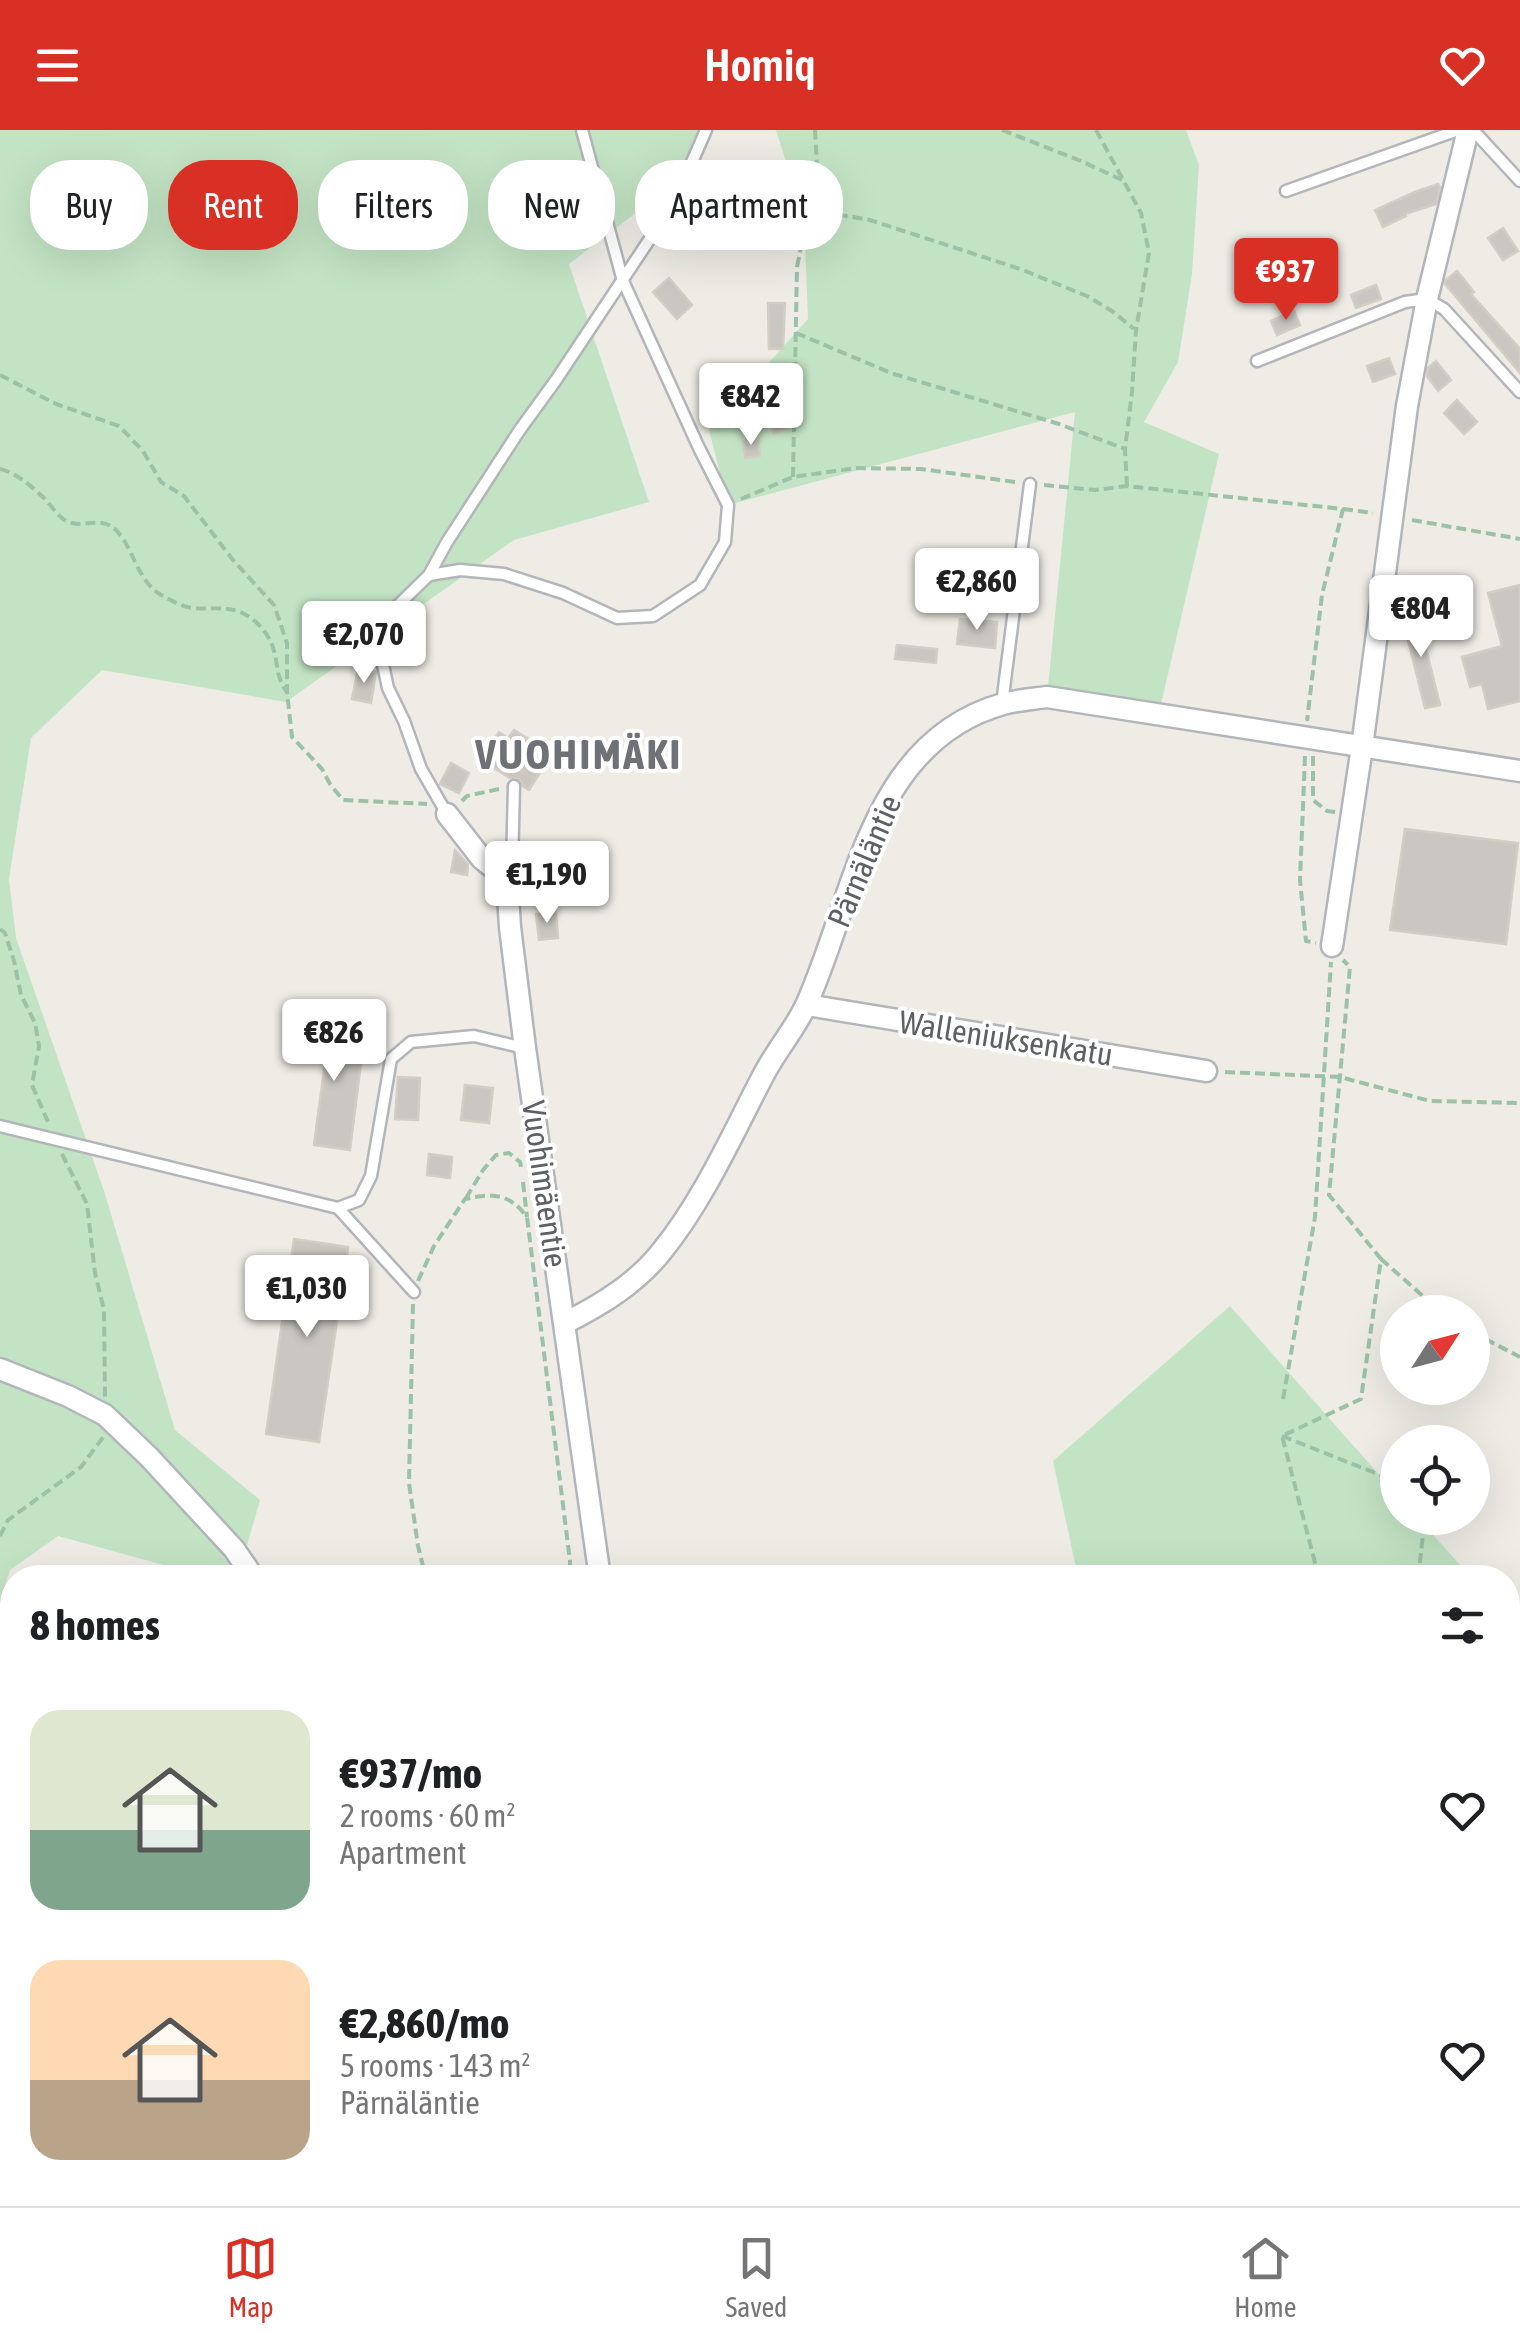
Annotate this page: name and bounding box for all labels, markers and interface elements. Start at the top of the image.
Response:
icon: menu [30,38,85,93]
icon: heart [1435,38,1490,93]
text: Homiq [704,39,816,91]
chip: Buy [30,160,148,250]
chip: Rent [168,160,298,250]
chip: Filters [318,160,468,250]
chip: New [488,160,615,250]
chip: Apartment [635,160,843,250]
pin: €937 [1227,238,1345,323]
text: €937 [1256,252,1316,289]
pin: €842 [692,363,810,448]
text: €842 [721,377,781,414]
pin: €2,860 [896,548,1058,633]
text: €2,860 [937,562,1017,599]
pin: €804 [1362,575,1480,660]
text: €804 [1391,589,1451,626]
pin: €2,070 [283,601,445,686]
text: €2,070 [324,615,404,652]
district label: VUOHIMÄKI [474,730,683,778]
street label: Pärnäläntie [820,789,908,933]
pin: €1,190 [466,841,628,926]
text: €1,190 [507,855,587,892]
pin: €826 [275,999,393,1084]
street label: Walleniuksenkatu [897,1003,1115,1073]
text: €826 [304,1013,364,1050]
street label: Vuohimäentie [515,1098,575,1270]
pin: €1,030 [226,1255,388,1340]
text: €1,030 [267,1269,347,1306]
north arrow [1380,1295,1490,1405]
map controls [1380,1295,1490,1535]
button: locate [1380,1425,1490,1535]
icon: filters [1435,1598,1490,1653]
text: 8 homes [30,1601,160,1649]
text: €937/mo [340,1749,482,1797]
icon: home [110,1750,230,1870]
icon: heart [1435,1783,1490,1838]
text: 2 rooms · 60 m² [340,1797,515,1834]
text: Apartment [340,1834,466,1871]
text: €2,860/mo [340,1999,510,2047]
icon: home [110,2000,230,2120]
icon: heart [1435,2033,1490,2088]
text: 5 rooms · 143 m² [340,2047,530,2084]
text: Pärnäläntie [340,2084,480,2121]
tab: Map [223,2231,278,2323]
tab: Saved [725,2231,787,2323]
tab: Home [1234,2231,1297,2323]

